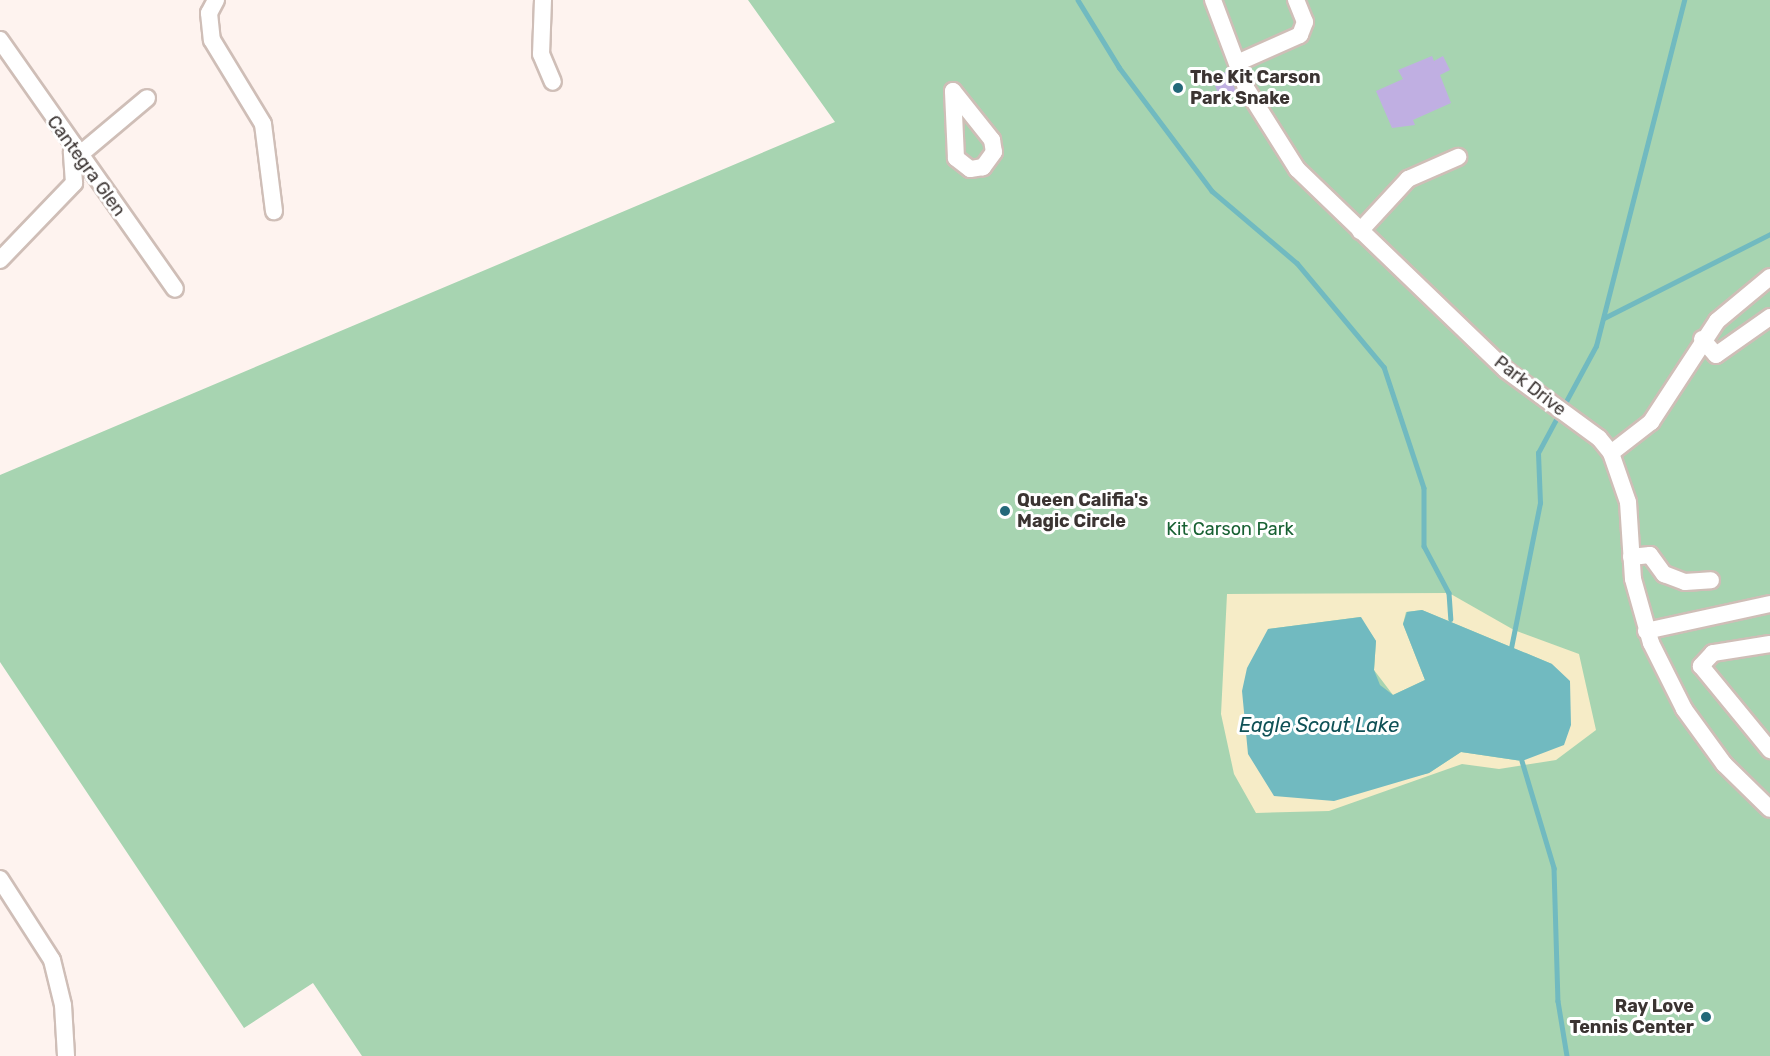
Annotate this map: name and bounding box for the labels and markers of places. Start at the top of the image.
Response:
place label: The Kit Carson Park Snake [1190,67,1321,110]
marker: The Kit Carson Park Snake [1171,81,1185,95]
place label: Queen Califia's Magic Circle [1017,490,1148,532]
marker: Queen Califia's Magic Circle [998,504,1012,518]
place label: Ray Love Tennis Center [1569,996,1694,1038]
marker: Ray Love Tennis Center [1699,1010,1713,1024]

